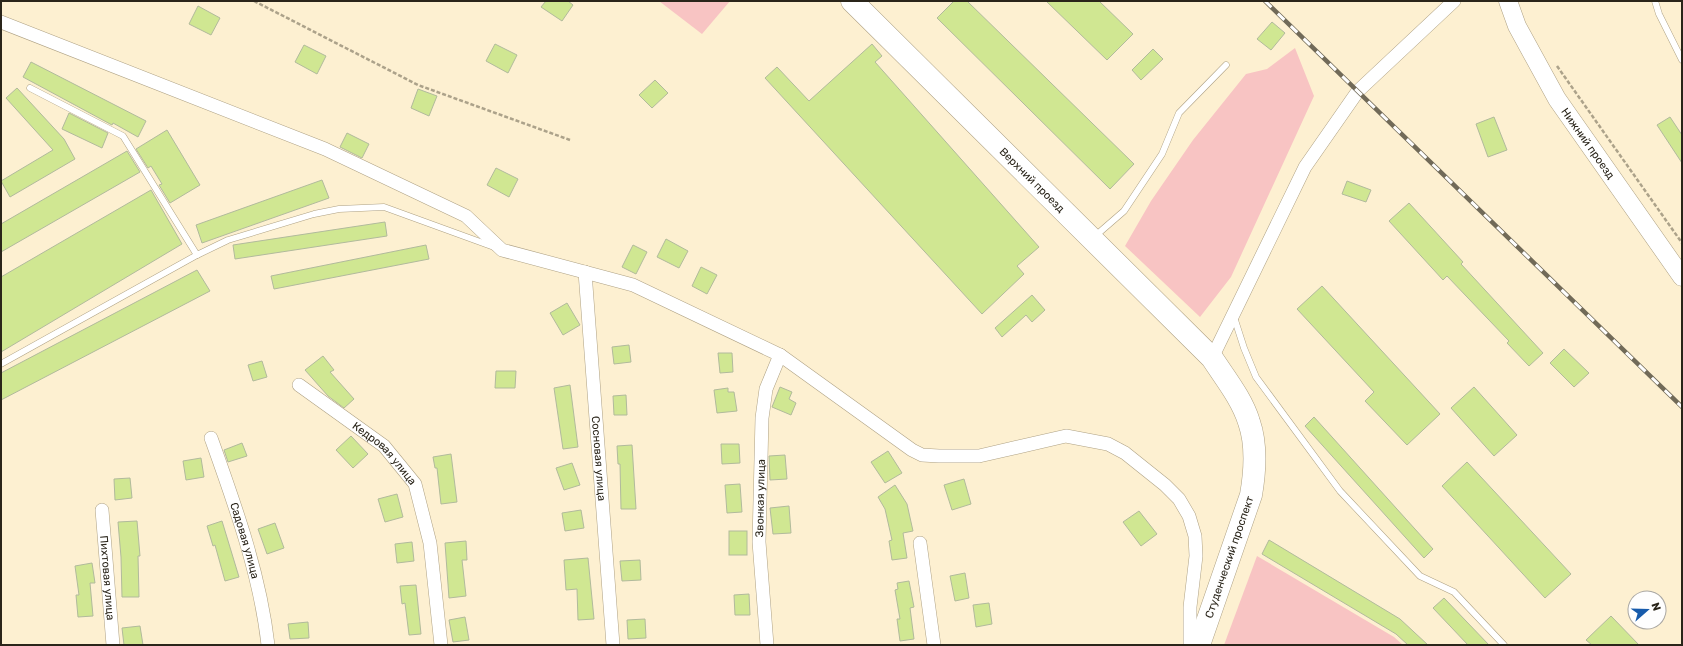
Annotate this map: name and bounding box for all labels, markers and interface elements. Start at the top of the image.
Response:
street label: Нижний проезд [1558,106,1617,182]
street label: Верхний проезд [997,145,1068,216]
street label: Сосновая улица [589,415,608,502]
street label: Кедровая улица [350,419,419,488]
street label: Звонкая улица [753,459,768,538]
street label: Студенческий проспект [1202,494,1257,620]
street label: Садовая улица [227,501,262,580]
street label: Пихтовая улица [97,535,117,621]
north arrow [1627,590,1667,630]
text: N [1648,601,1663,613]

